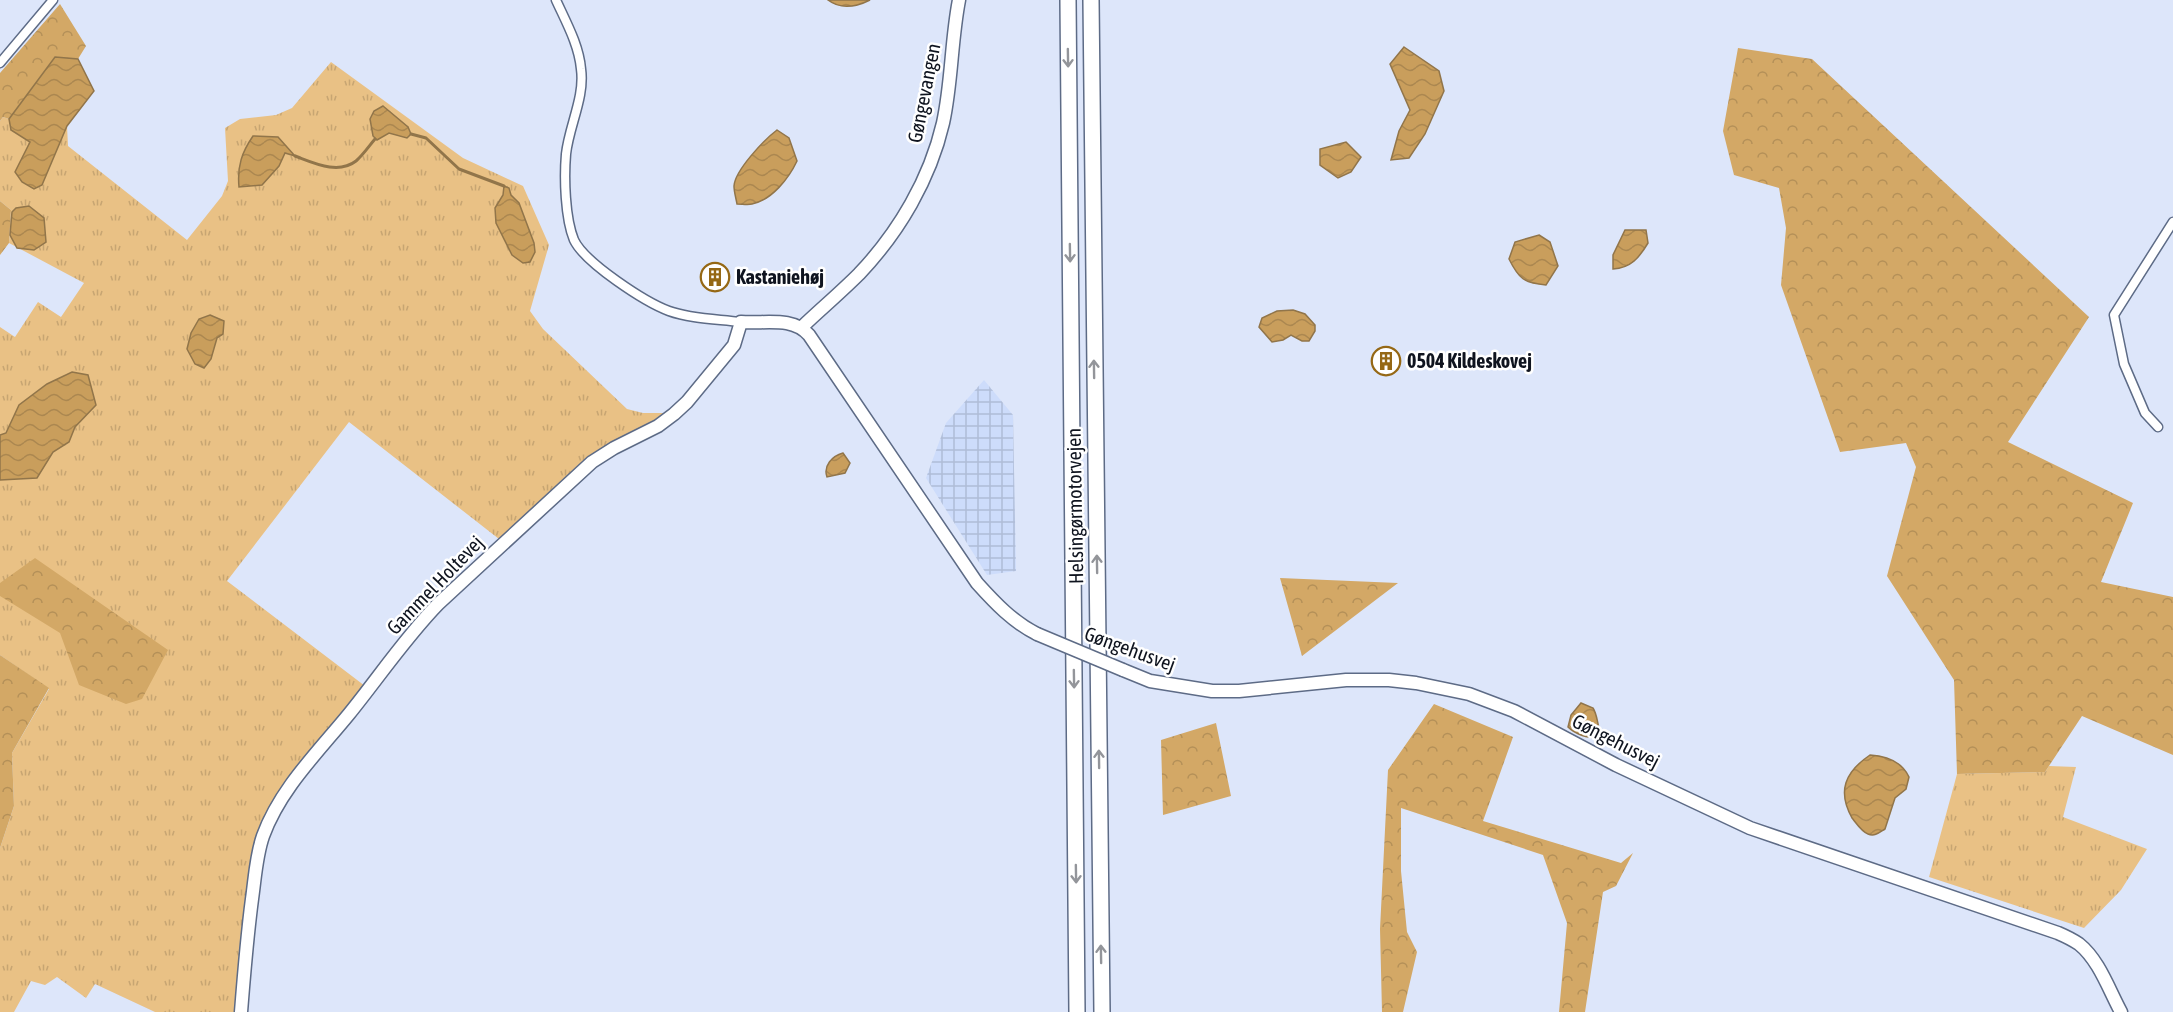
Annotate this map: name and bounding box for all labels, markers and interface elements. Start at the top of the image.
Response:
street label: Gøngevangen [903,41,944,145]
one-way arrow [1063,48,1074,68]
one-way arrow [1064,243,1076,263]
building icon: Kastaniehøj [699,261,731,293]
place label: Kastaniehøj [736,265,824,288]
building icon: 0504 Kildeskovej [1370,345,1402,377]
place label: 0504 Kildeskovej [1407,349,1532,372]
one-way arrow [1088,359,1100,379]
street label: Helsingørmotorvejen [1062,428,1087,584]
street label: Gammel Holtevej [382,531,487,639]
one-way arrow [1091,554,1102,574]
street label: Gøngehusvej [1082,621,1179,676]
one-way arrow [1068,669,1080,689]
street label: Gøngehusvej [1569,709,1664,772]
one-way arrow [1093,749,1105,769]
one-way arrow [1070,864,1082,884]
one-way arrow [1096,944,1107,964]

